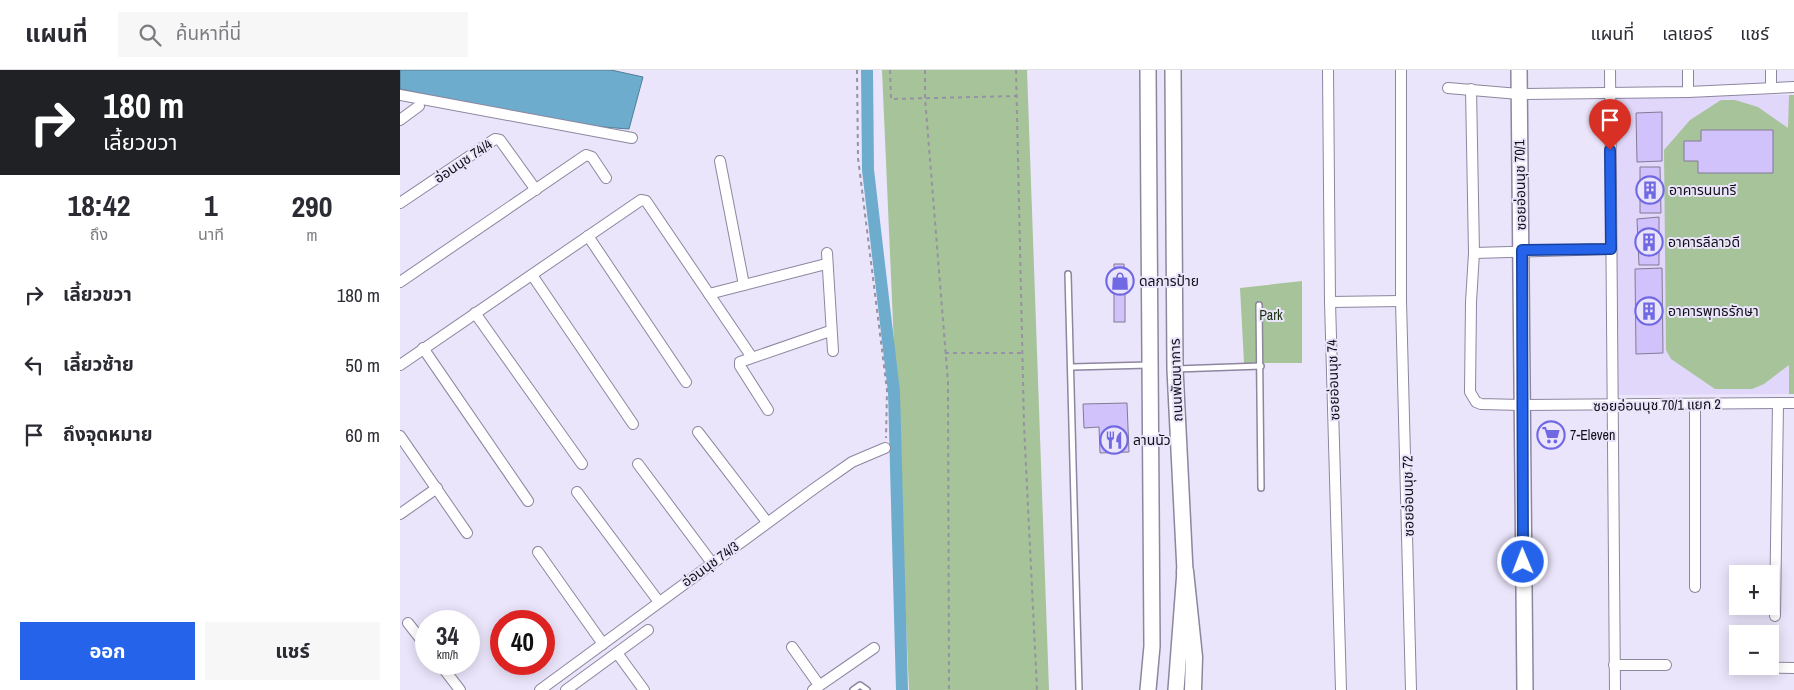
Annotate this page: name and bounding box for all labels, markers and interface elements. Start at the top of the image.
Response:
search box [118,12,468,57]
text: แผนที่ [25,17,88,49]
text: ค้นหาที่นี่ [176,20,241,46]
icon: search [136,21,164,49]
text: แผนที่ [1590,21,1634,46]
text: เลเยอร์ [1662,21,1712,46]
text: แชร์ [1740,21,1769,46]
text: 180 m [103,82,184,129]
icon: right [20,90,85,155]
pin [1589,99,1631,150]
icon: arrive [1596,106,1624,134]
text: เลี้ยวขวา [103,127,178,157]
street label: อ่อนนุช 74/4 [430,135,496,187]
street label: ซอยอ่อนนุช 70/1 [1510,139,1530,230]
building icon: อาคารนนทรี [1635,175,1665,205]
place label: อาคารนนทรี [1669,181,1737,199]
text: 18:42 [67,185,130,225]
text: 1 [204,185,218,225]
text: 290 [291,186,332,226]
text: ถึง [90,223,108,245]
text: นาที [198,223,224,245]
text: m [306,224,317,246]
building icon: อาคารลีลาวดี [1634,227,1664,257]
place label: อาคารลีลาวดี [1668,233,1740,251]
shop icon: ดลการป้าย [1105,266,1135,296]
place label: ดลการป้าย [1139,272,1199,290]
icon: right [20,281,48,309]
text: เลี้ยวขวา [63,281,132,307]
text: 180 m [337,282,380,308]
building icon: อาคารพุทธรักษา [1634,296,1664,326]
place label: อาคารพุทธรักษา [1668,302,1759,320]
park label: Park [1259,306,1283,324]
street label: ถนนพัฒนาการ [1166,338,1186,422]
street label: ซอยอ่อนนุช 74 [1323,339,1343,421]
icon: left [20,351,48,379]
text: เลี้ยวซ้าย [63,351,134,377]
text: 50 m [345,352,380,378]
street label: ซอยอ่อนนุช 70/1 แยก 2 [1593,395,1721,415]
supermarket icon: 7-Eleven [1536,420,1566,450]
icon: arrive [20,421,48,449]
text: ถึงจุดหมาย [63,421,153,447]
text: 60 m [345,422,380,448]
restaurant icon: ลานนัว [1099,425,1129,455]
place label: 7-Eleven [1570,426,1615,444]
place label: ลานนัว [1133,431,1171,449]
street label: ซอยอ่อนนุช 72 [1398,455,1418,537]
position arrow [1496,535,1548,587]
street label: อ่อนนุช 74/3 [678,537,742,591]
map controls [1729,565,1779,675]
button: + [1729,565,1779,615]
speed limit sign: 40 [490,610,555,675]
text: 34 [436,619,459,653]
button: ออก [20,622,195,680]
button: แชร์ [205,622,380,680]
button: − [1729,625,1779,675]
text: km/h [437,647,458,663]

